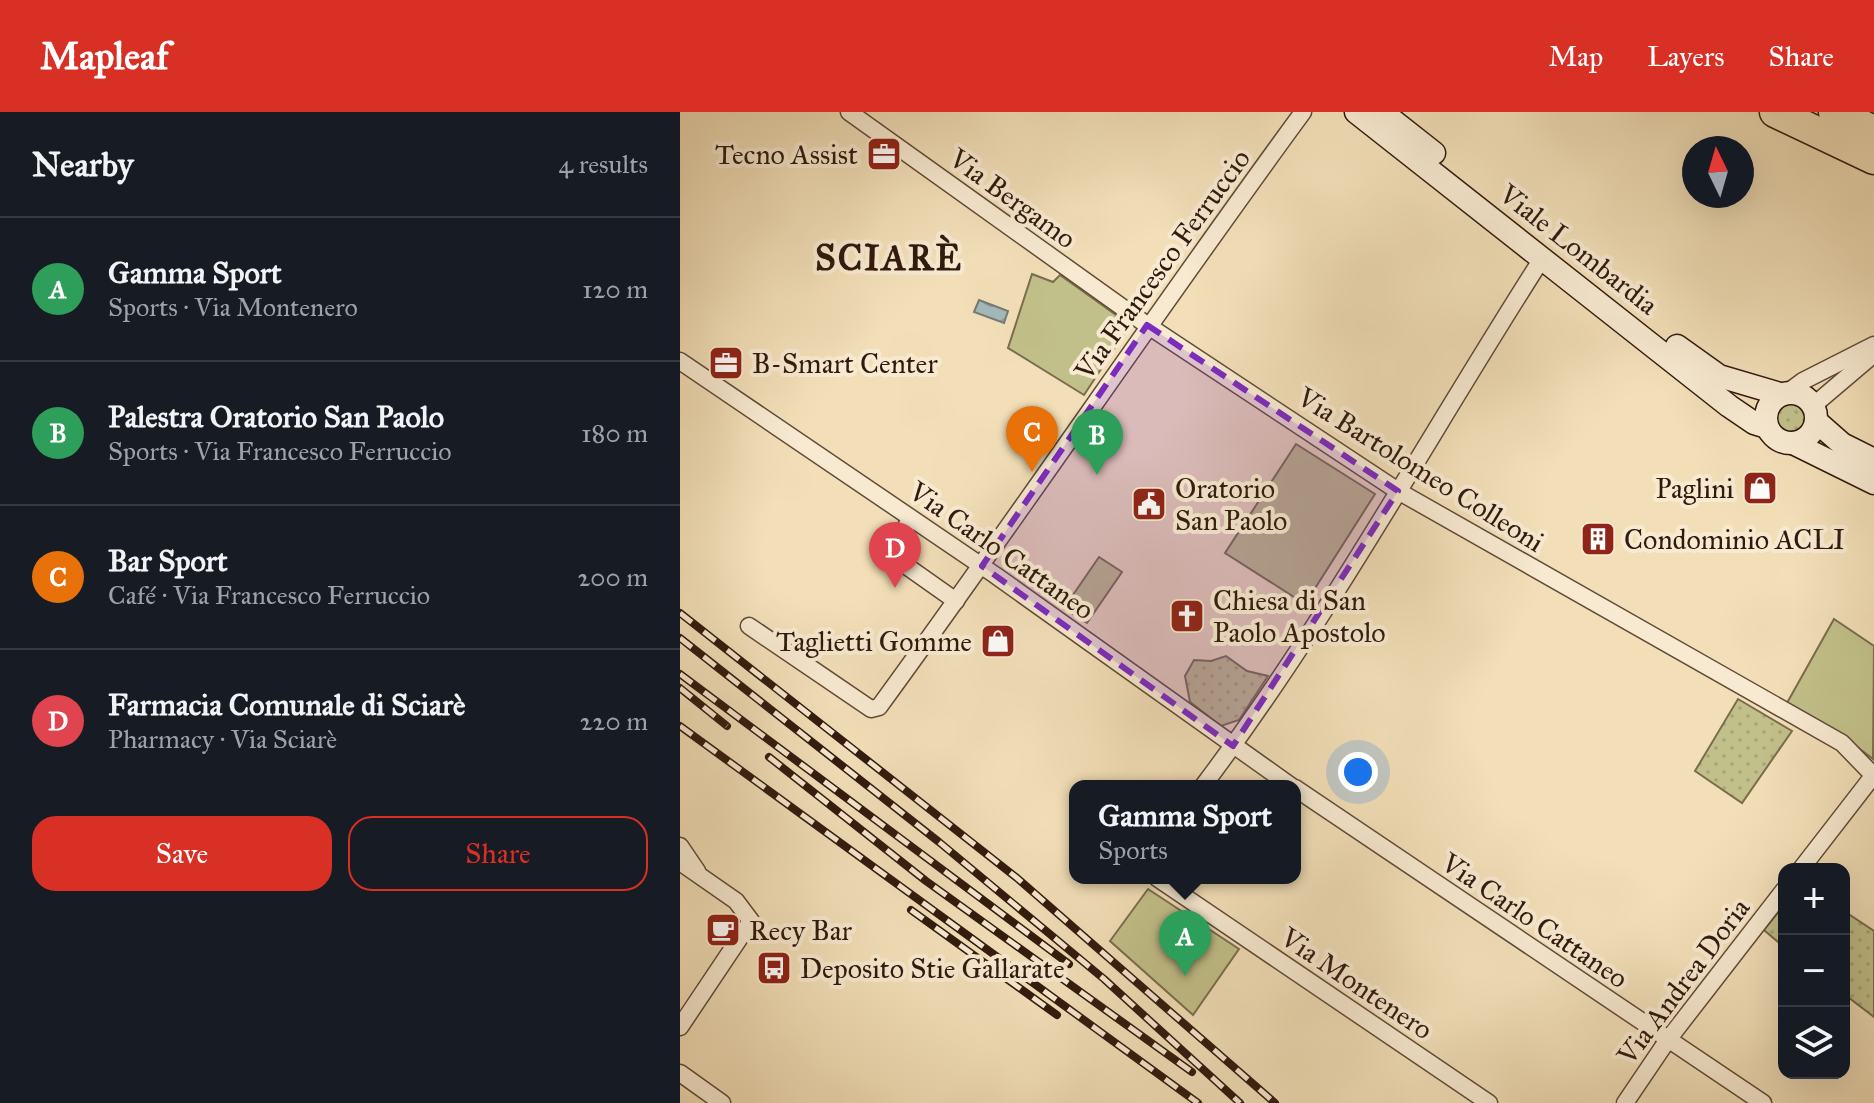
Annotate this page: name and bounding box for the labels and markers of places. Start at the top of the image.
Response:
office icon: Tecno Assist [865,135,903,173]
place label: Tecno Assist [715,137,858,172]
office icon: B-Smart Center [707,344,745,382]
place label: B-Smart Center [752,346,938,381]
pin: C [1006,406,1058,472]
pin: B [1071,409,1123,475]
shop icon: Paglini [1741,469,1779,507]
place label: Oratorio San Paolo [1175,471,1287,538]
place label: Paglini [1655,471,1734,506]
public building icon: Oratorio San Paolo [1130,485,1168,523]
building icon: Condominio ACLI [1579,520,1617,558]
pin: D [869,522,921,588]
place label: Condominio ACLI [1624,522,1845,557]
place label: Chiesa di San Paolo Apostolo [1213,583,1386,650]
church icon: Chiesa di San Paolo Apostolo [1168,597,1206,635]
shop icon: Taglietti Gomme [979,622,1017,660]
place label: Taglietti Gomme [776,624,972,659]
pin: A [1159,910,1211,976]
cafe icon: Recy Bar [704,911,742,949]
place label: Recy Bar [749,913,853,948]
bus stop icon: Deposito Stie Gallarate [755,949,793,987]
place label: Deposito Stie Gallarate [800,951,1065,986]

